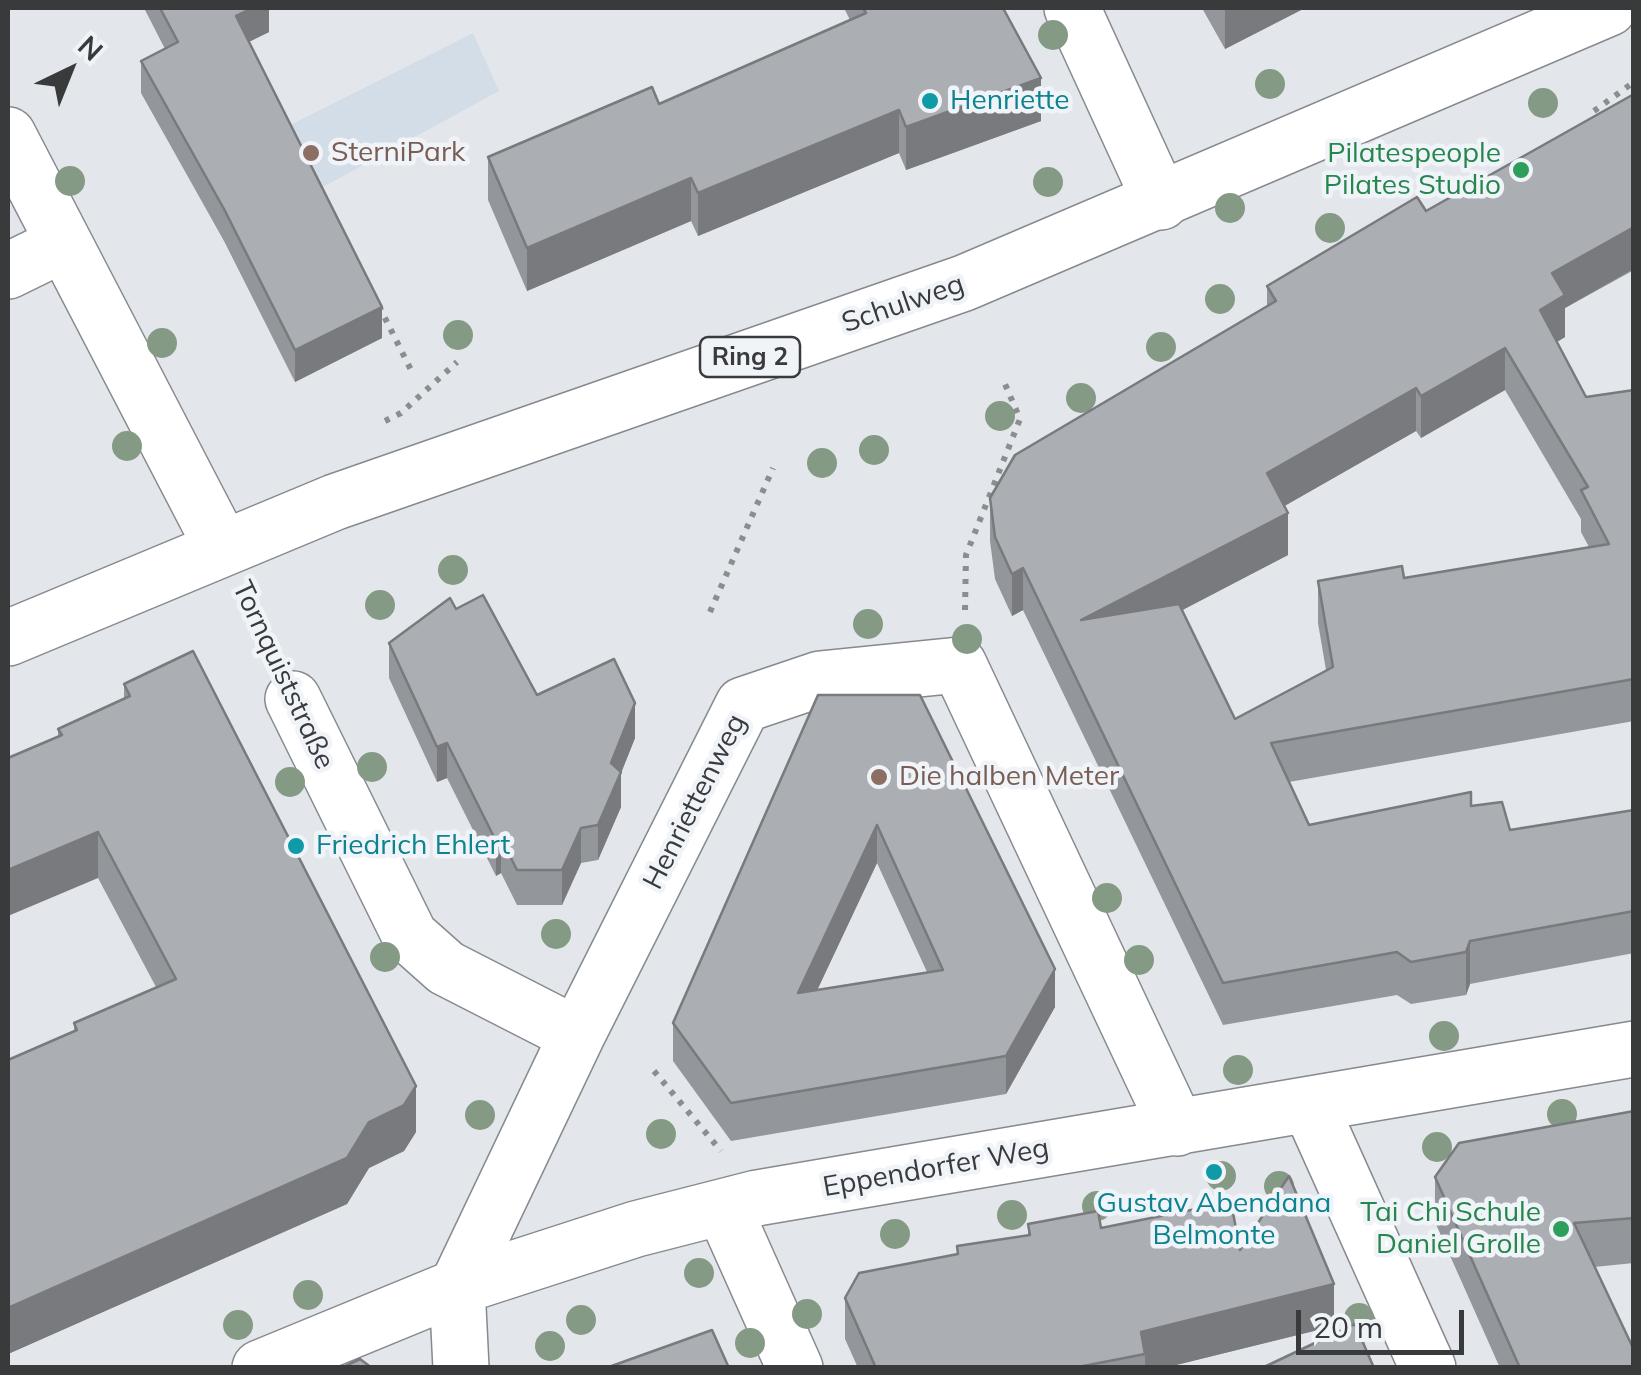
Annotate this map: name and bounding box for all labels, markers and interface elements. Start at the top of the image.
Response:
north arrow [20,20,120,120]
text: N [71,28,110,68]
place label: Henriette [950,84,1069,118]
marker: Henriette [919,90,941,112]
place label: SterniPark [331,136,465,170]
place label: Pilatespeople Pilates Studio [1324,137,1501,203]
marker: SterniPark [300,142,322,164]
marker: Pilatespeople Pilates Studio [1510,159,1532,181]
street label: Schulweg [838,267,968,341]
road number: Ring 2 [700,337,800,377]
street label: Tornquiststraße [225,576,341,774]
street label: Henriettenweg [636,709,754,895]
place label: Die halben Meter [899,760,1119,794]
marker: Die halben Meter [868,766,890,788]
place label: Friedrich Ehlert [316,829,510,863]
marker: Friedrich Ehlert [285,835,307,857]
street label: Eppendorfer Weg [820,1132,1052,1204]
marker: Gustav Abendana Belmonte [1203,1161,1225,1183]
place label: Gustav Abendana Belmonte [1097,1187,1331,1253]
place label: Tai Chi Schule Daniel Grolle [1360,1196,1541,1262]
marker: Tai Chi Schule Daniel Grolle [1550,1218,1572,1240]
scale bar [1301,1290,1468,1352]
text: 20 m [1313,1308,1383,1346]

